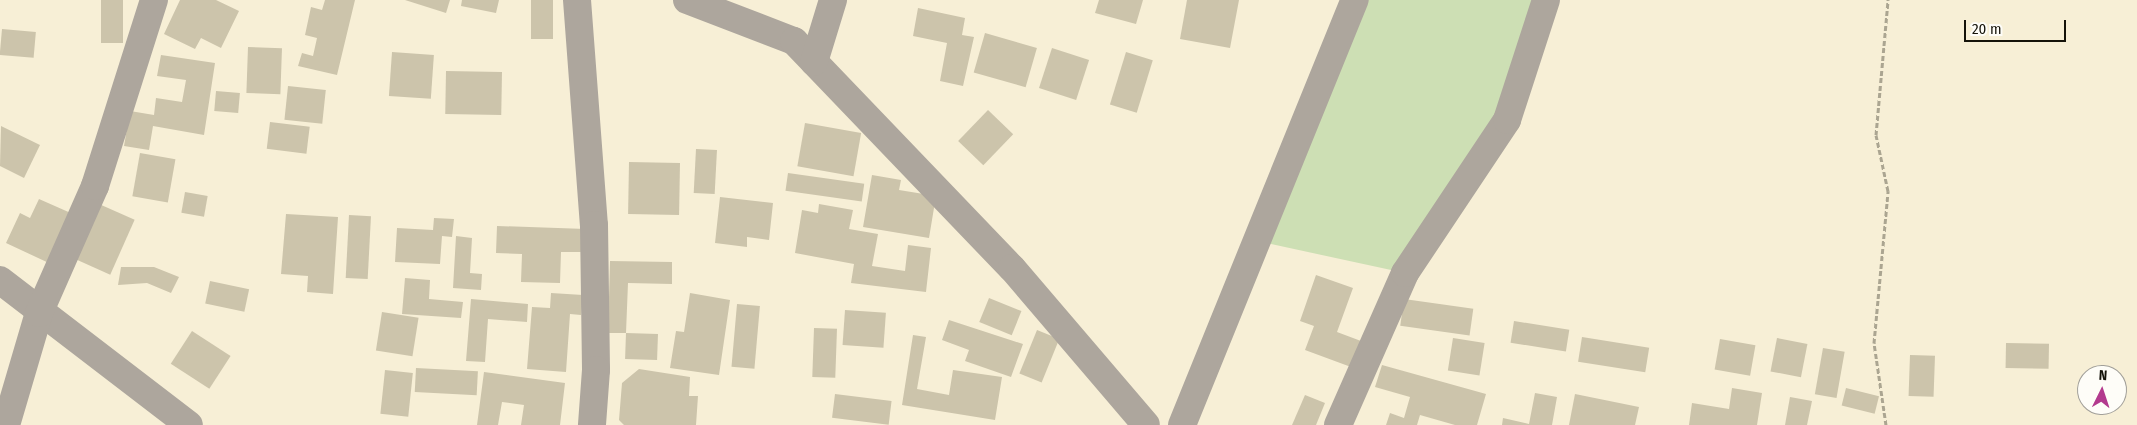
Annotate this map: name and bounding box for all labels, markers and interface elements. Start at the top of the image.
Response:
scale bar [1967,10,2070,42]
text: 20 m [1972,20,2002,38]
north arrow [2077,365,2127,415]
text: N [2098,367,2108,384]

